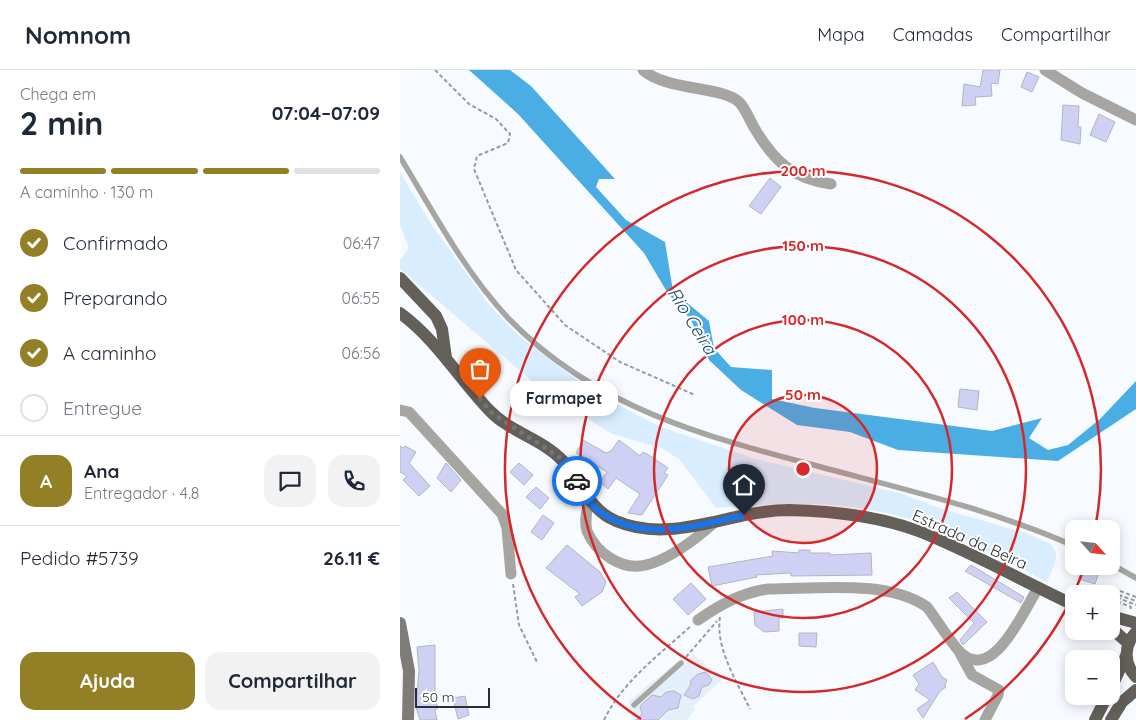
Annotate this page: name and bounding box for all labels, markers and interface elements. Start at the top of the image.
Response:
text: Nomnom [25,20,131,50]
text: Mapa [817,23,865,46]
text: Camadas [893,23,973,46]
text: Compartilhar [1001,23,1111,46]
text: Chega em [20,84,96,104]
text: 07:04–07:09 [272,101,380,125]
text: 2 min [20,103,103,143]
text: 200 m [781,161,826,180]
text: A caminho · 130 m [20,182,153,202]
icon: check [20,229,48,257]
text: Confirmado [63,231,168,255]
text: 06:47 [343,233,380,253]
text: 150 m [782,236,824,255]
water label: Rio Ceira [663,283,723,360]
icon: check [20,284,48,312]
text: Preparando [63,286,168,310]
text: 06:55 [341,288,380,308]
text: 100 m [782,310,824,329]
icon: check [20,339,48,367]
text: A caminho [63,341,156,365]
text: 06:56 [342,343,380,363]
pin [459,348,501,399]
icon: bag [466,355,494,383]
callout: Farmapet [510,382,618,416]
text: 50 m [785,385,821,404]
text: Farmapet [526,388,602,408]
text: Entregue [63,396,142,420]
button: chat [264,455,316,507]
button: phone [328,455,380,507]
courier [552,456,602,506]
text: Ana [84,459,119,483]
centre of rings [794,460,812,478]
pin [723,464,765,515]
icon: car [563,467,591,495]
text: A [40,469,52,493]
icon: home [730,471,758,499]
text: Entregador · 4.8 [84,483,199,503]
street label: Estrada da Beira [909,505,1031,573]
north arrow [1065,520,1120,575]
map controls [1065,520,1120,705]
text: Pedido #5739 [20,546,139,570]
text: 26.11 € [323,546,380,570]
button: + [1065,585,1120,640]
button: − [1065,650,1120,705]
button: Ajuda [20,652,195,710]
button: Compartilhar [205,652,380,710]
scale bar [415,685,490,708]
text: 50 m [422,688,455,706]

